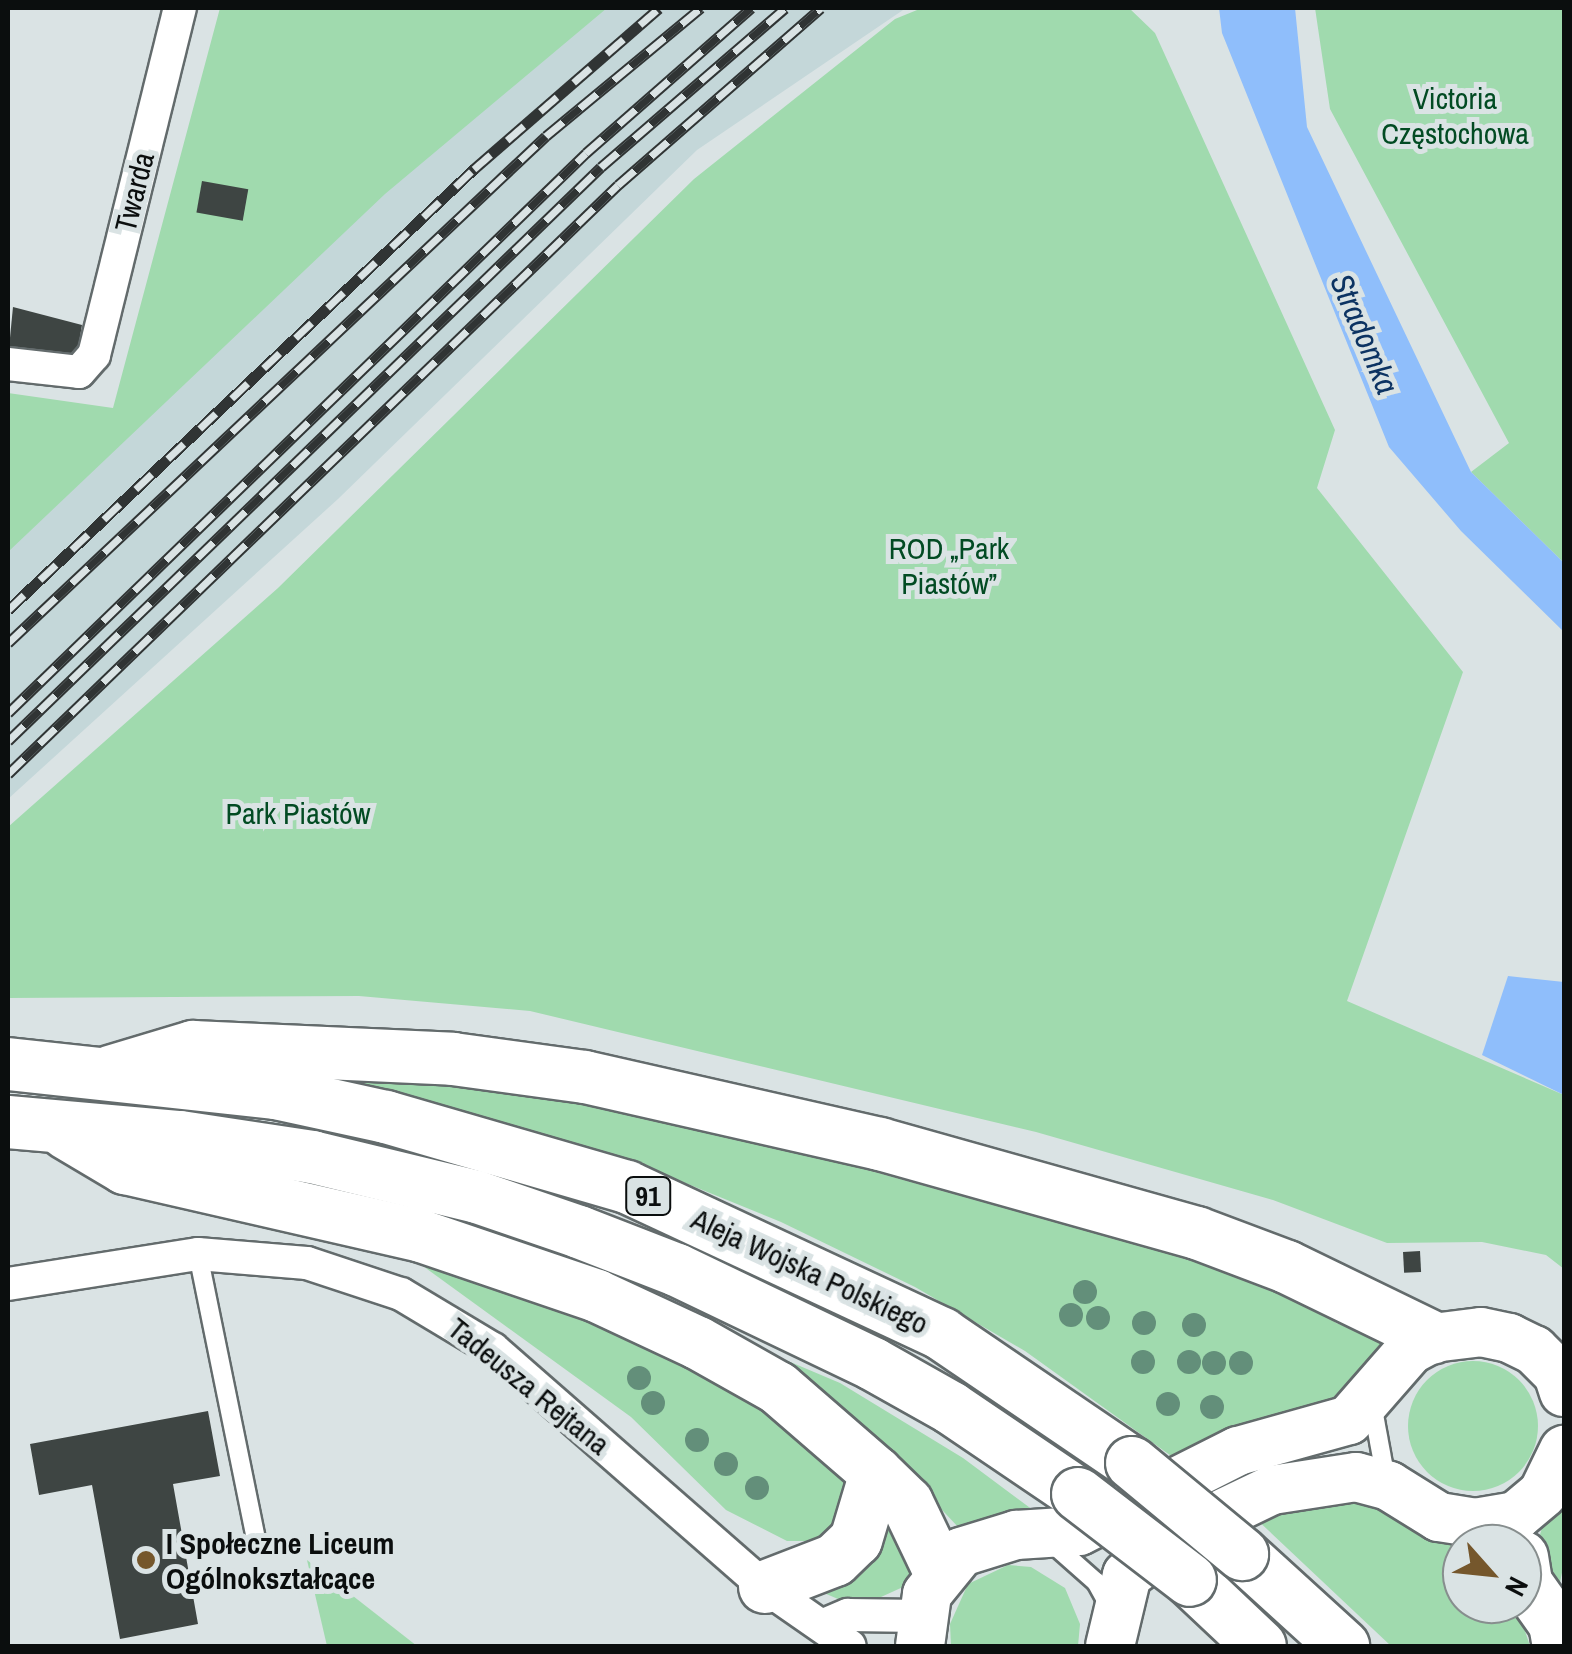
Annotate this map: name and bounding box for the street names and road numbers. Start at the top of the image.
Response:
street label: Twarda [107,149,161,235]
road number: 91 [623,1173,673,1219]
street label: Aleja Wojska Polskiego [686,1200,934,1342]
street label: Tadeusza Rejtana [441,1310,617,1462]

